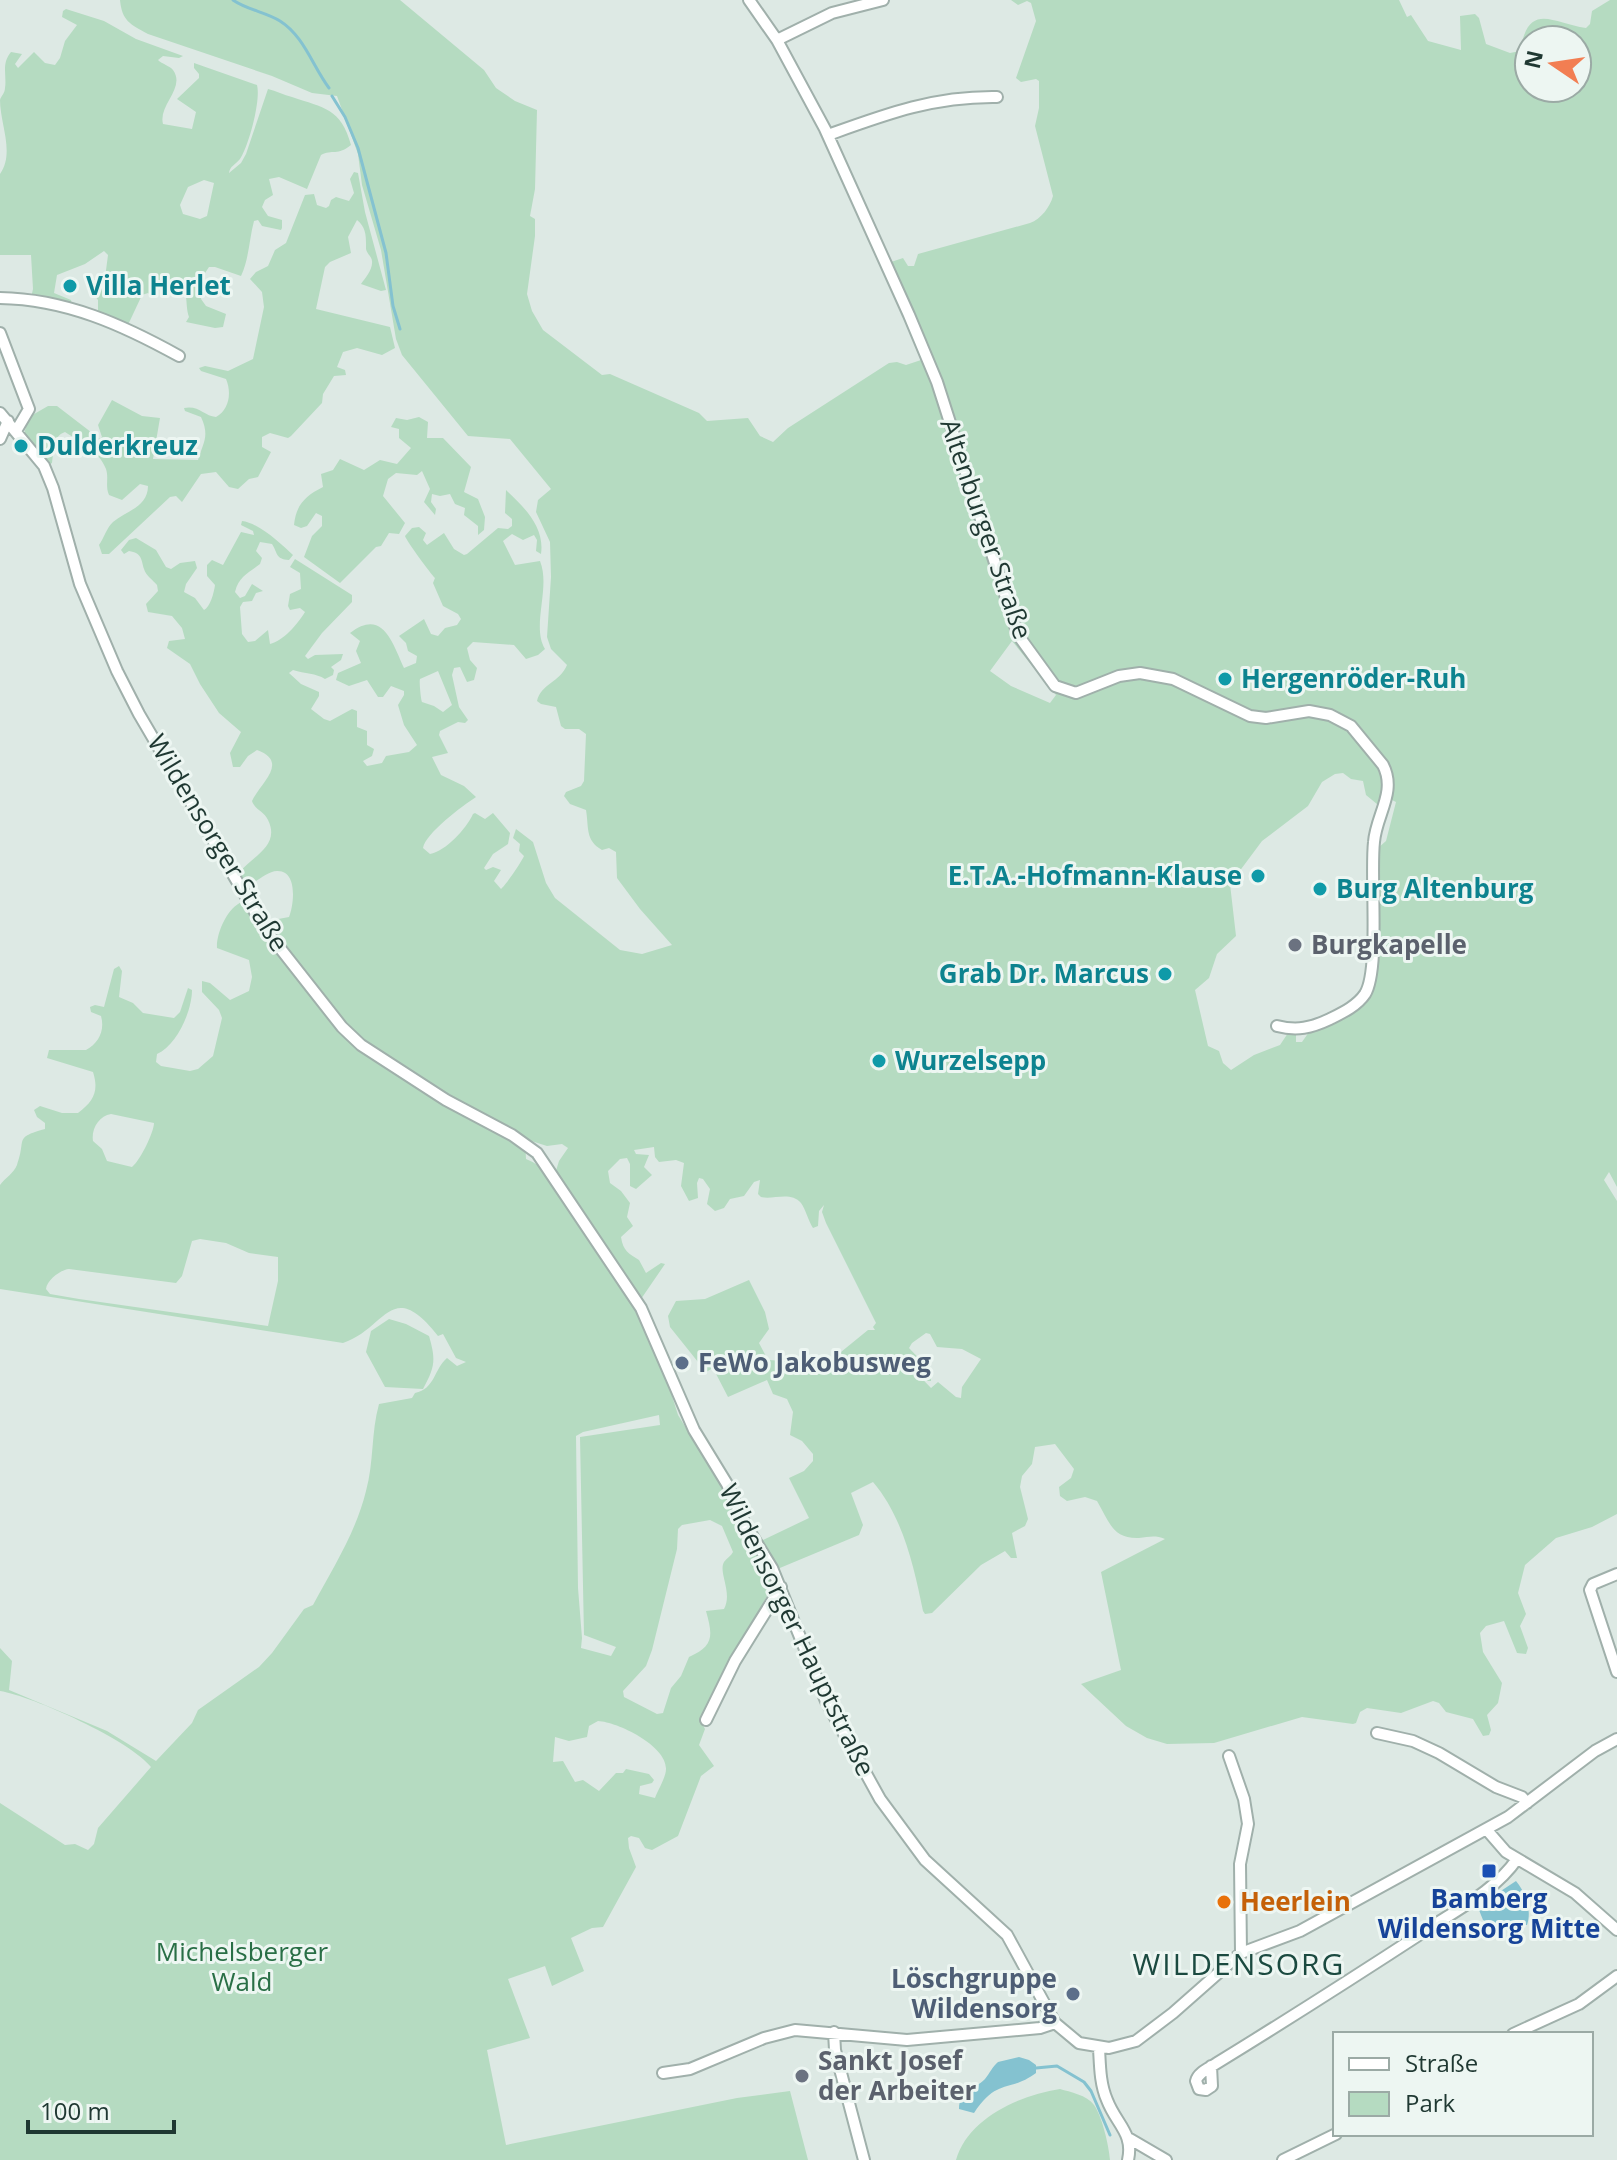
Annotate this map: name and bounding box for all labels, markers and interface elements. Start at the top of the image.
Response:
north arrow [1513,24,1593,104]
text: N [1516,47,1549,71]
place label: Villa Herlet [86,267,231,303]
marker: Villa Herlet [61,277,79,295]
street label: Altenburger Straße [932,414,1042,644]
place label: Dulderkreuz [37,427,198,463]
marker: Dulderkreuz [12,437,30,455]
place label: Hergenröder-Ruh [1241,660,1466,696]
marker: Hergenröder-Ruh [1216,670,1234,688]
street label: Wildensorger Straße [140,727,298,958]
place label: E.T.A.-Hofmann-Klause [948,857,1242,893]
marker: E.T.A.-Hofmann-Klause [1249,867,1267,885]
place label: Burg Altenburg [1336,870,1534,906]
marker: Burg Altenburg [1311,880,1329,898]
place label: Burgkapelle [1311,926,1467,962]
marker: Burgkapelle [1286,936,1304,954]
place label: Grab Dr. Marcus [939,955,1149,991]
marker: Grab Dr. Marcus [1156,965,1174,983]
place label: Wurzelsepp [895,1042,1046,1078]
marker: Wurzelsepp [870,1052,888,1070]
place label: FeWo Jakobusweg [698,1344,931,1380]
marker: FeWo Jakobusweg [673,1354,691,1372]
street label: Wildensorger Hauptstraße [711,1478,884,1782]
marker: Bamberg Wildensorg Mitte [1480,1862,1498,1880]
place label: Bamberg Wildensorg Mitte [1378,1880,1600,1946]
place label: Heerlein [1240,1883,1351,1919]
marker: Heerlein [1215,1893,1233,1911]
park label: Michelsberger Wald [156,1933,329,1999]
district label: WILDENSORG [1133,1943,1345,1984]
place label: Löschgruppe Wildensorg [891,1960,1057,2026]
marker: Löschgruppe Wildensorg [1064,1985,1082,2003]
legend [1333,2032,1593,2136]
place label: Sankt Josef der Arbeiter [818,2042,977,2108]
text: Straße [1405,2046,1478,2079]
marker: Sankt Josef der Arbeiter [793,2067,811,2085]
scale bar [28,2084,174,2134]
text: Park [1405,2086,1456,2119]
text: 100 m [40,2094,110,2127]

